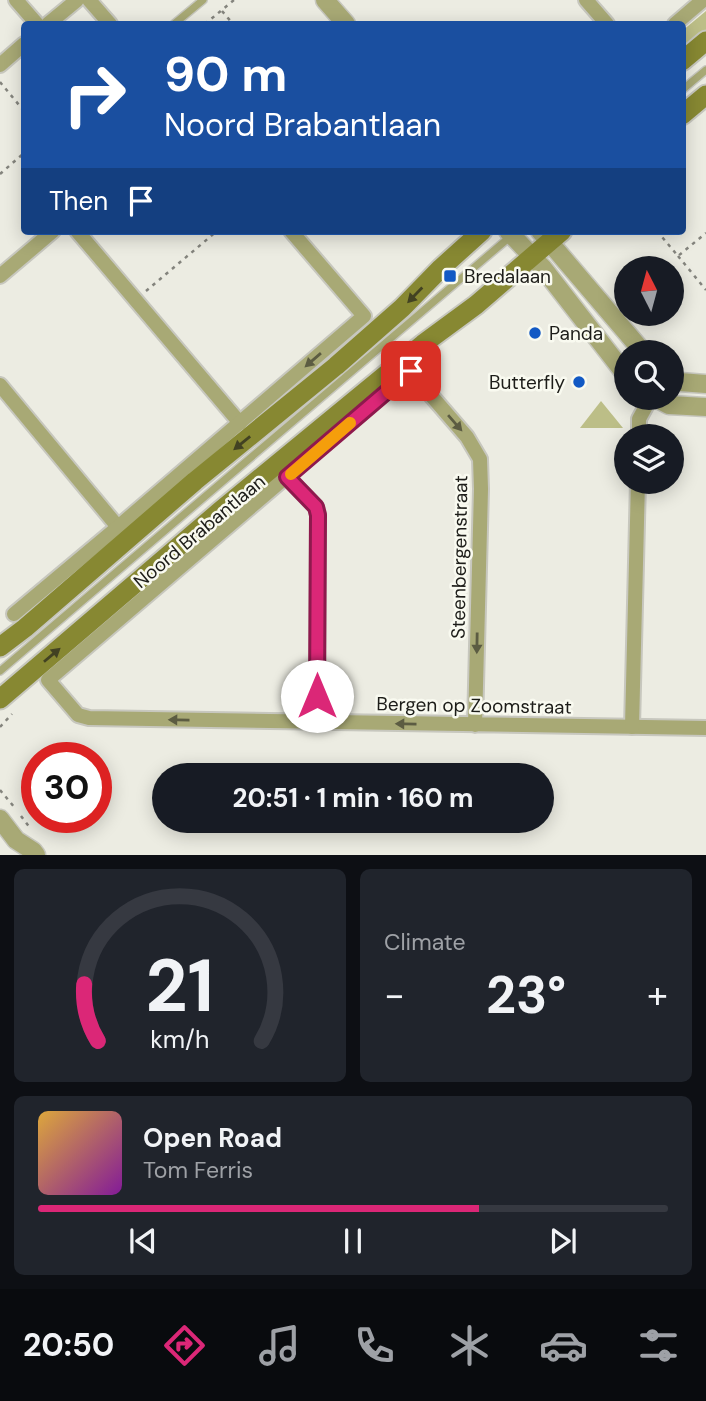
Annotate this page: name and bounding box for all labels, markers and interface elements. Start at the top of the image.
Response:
text: 90 m [164,42,287,106]
icon: right [49,49,140,140]
text: Noord Brabantlaan [164,104,441,146]
icon: arrive [122,182,160,220]
text: Then [49,184,108,218]
north arrow [614,256,684,326]
map controls [614,256,684,494]
place label: Bredalaan [464,264,551,289]
marker: Bredalaan [442,268,458,284]
one-way arrow [407,286,423,303]
place label: Panda [549,321,603,346]
marker: Panda [527,325,543,341]
button: search [614,340,684,410]
pin [381,341,441,401]
one-way arrow [304,352,322,368]
icon: arrive [392,352,430,390]
place label: Butterfly [489,370,565,395]
marker: Butterfly [571,374,587,390]
one-way arrow [447,414,463,432]
button: layers [614,424,684,494]
one-way arrow [233,435,251,450]
street label: Noord Brabantlaan [128,469,270,594]
street label: Steenbergenstraat [446,475,473,639]
one-way arrow [471,632,482,654]
one-way arrow [42,647,60,662]
position arrow [280,659,354,733]
street label: Bergen op Zoomstraat [376,691,572,720]
one-way arrow [168,714,190,726]
one-way arrow [395,718,417,729]
speed limit sign: 30 [21,742,112,833]
text: 20:51 · 1 min · 160 m [232,781,474,815]
text: Climate [384,927,466,957]
text: 21 [146,940,214,1035]
text: 23° [486,961,566,1029]
text: − [384,970,405,1020]
text: + [647,970,668,1020]
text: km/h [150,1023,210,1056]
text: Open Road [143,1121,282,1155]
text: Tom Ferris [143,1155,253,1185]
icon: previous [124,1222,162,1260]
icon: pause [334,1222,372,1260]
icon: next [544,1222,582,1260]
icon: directions [160,1321,209,1370]
icon: music [255,1321,304,1370]
icon: phone [350,1321,399,1370]
icon: climate [445,1321,494,1370]
icon: car [539,1321,588,1370]
icon: filters [634,1321,683,1370]
text: 20:50 [23,1324,114,1366]

